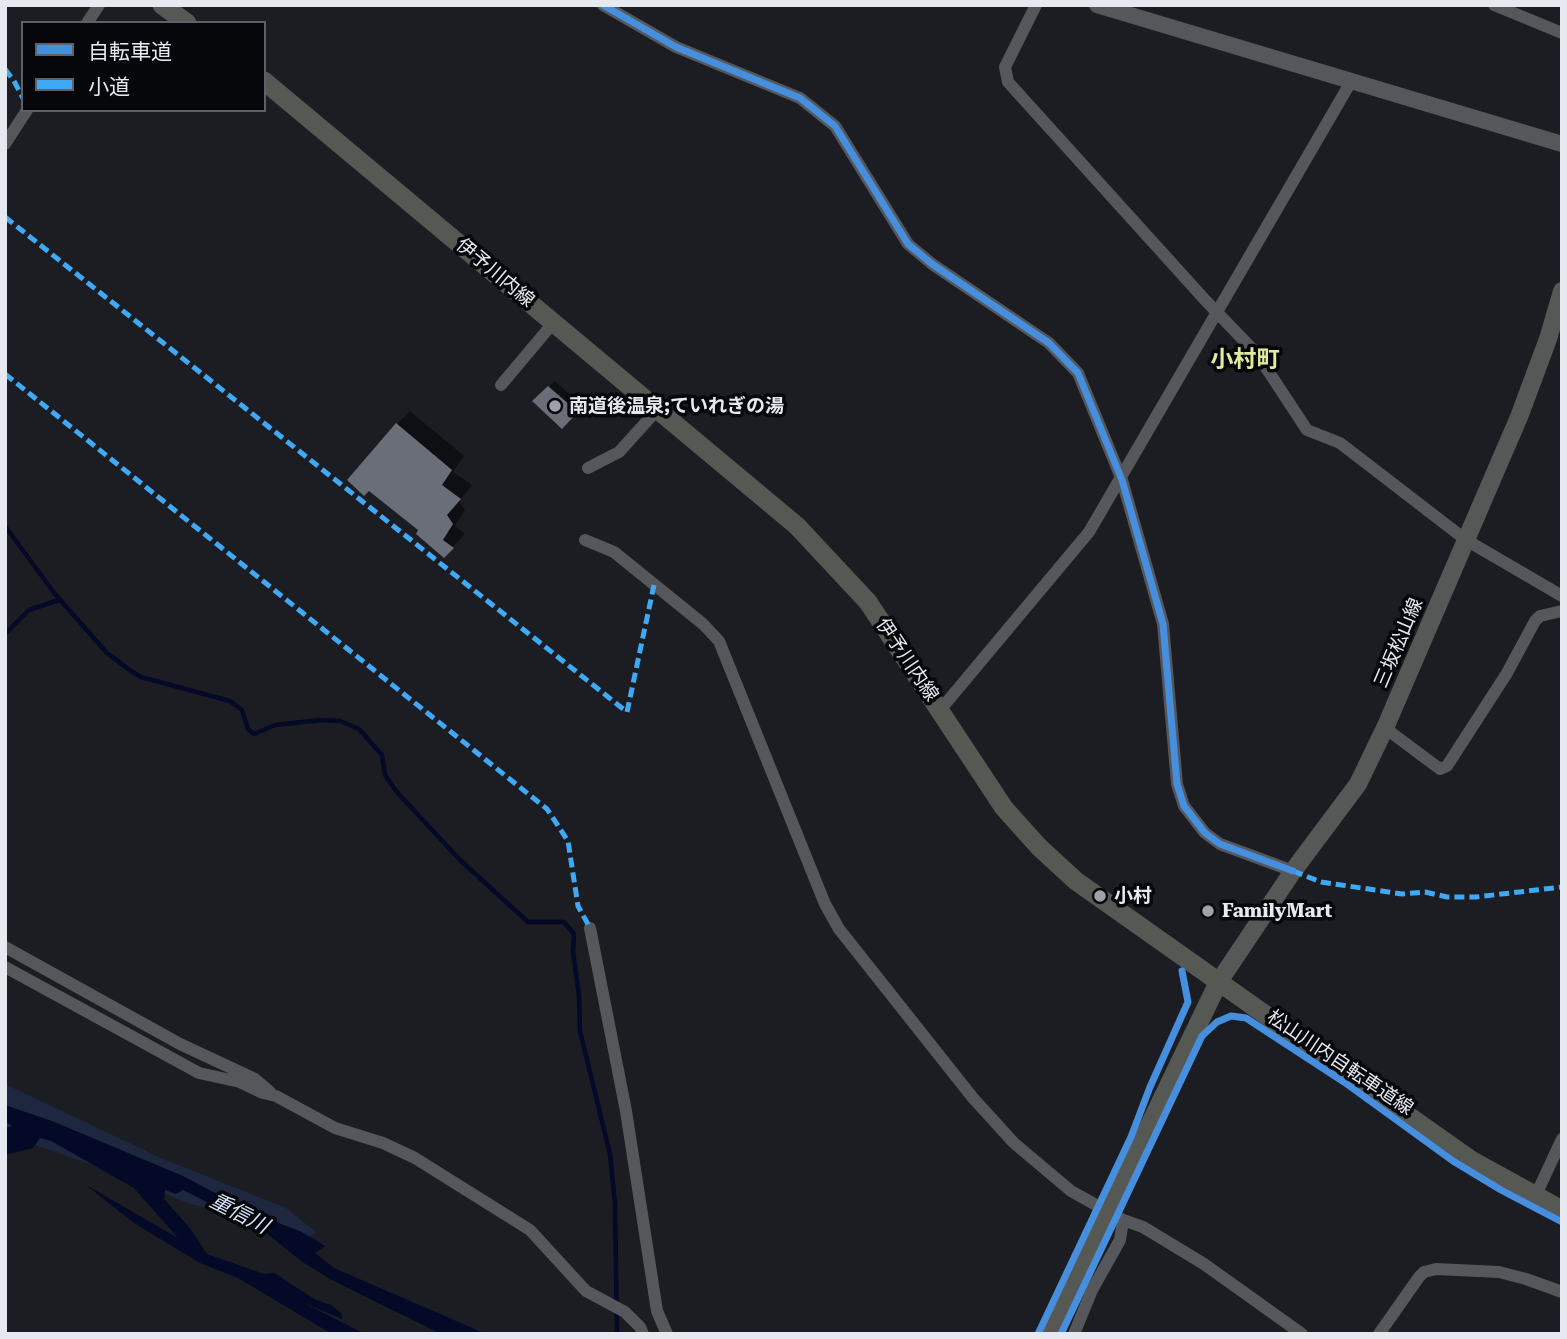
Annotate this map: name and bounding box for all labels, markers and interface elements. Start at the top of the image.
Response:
legend [21,21,266,112]
text: 自転車道 [88,40,172,64]
text: 小道 [88,75,130,99]
street label: 伊予川内線 [451,234,539,312]
district label: 小村町 [1211,346,1279,374]
place label: 南道後温泉;ていれぎの湯 [569,395,784,417]
marker: 南道後温泉;ていれぎの湯 [547,398,563,414]
street label: 三坂松山線 [1370,595,1428,691]
street label: 伊予川内線 [871,614,943,706]
place label: 小村 [1114,885,1152,907]
marker: 小村 [1092,888,1108,904]
place label: FamilyMart [1222,900,1332,922]
marker: FamilyMart [1200,903,1216,919]
street label: 松山川内自転車道線 [1263,1006,1417,1120]
water label: 重信川 [205,1188,273,1240]

